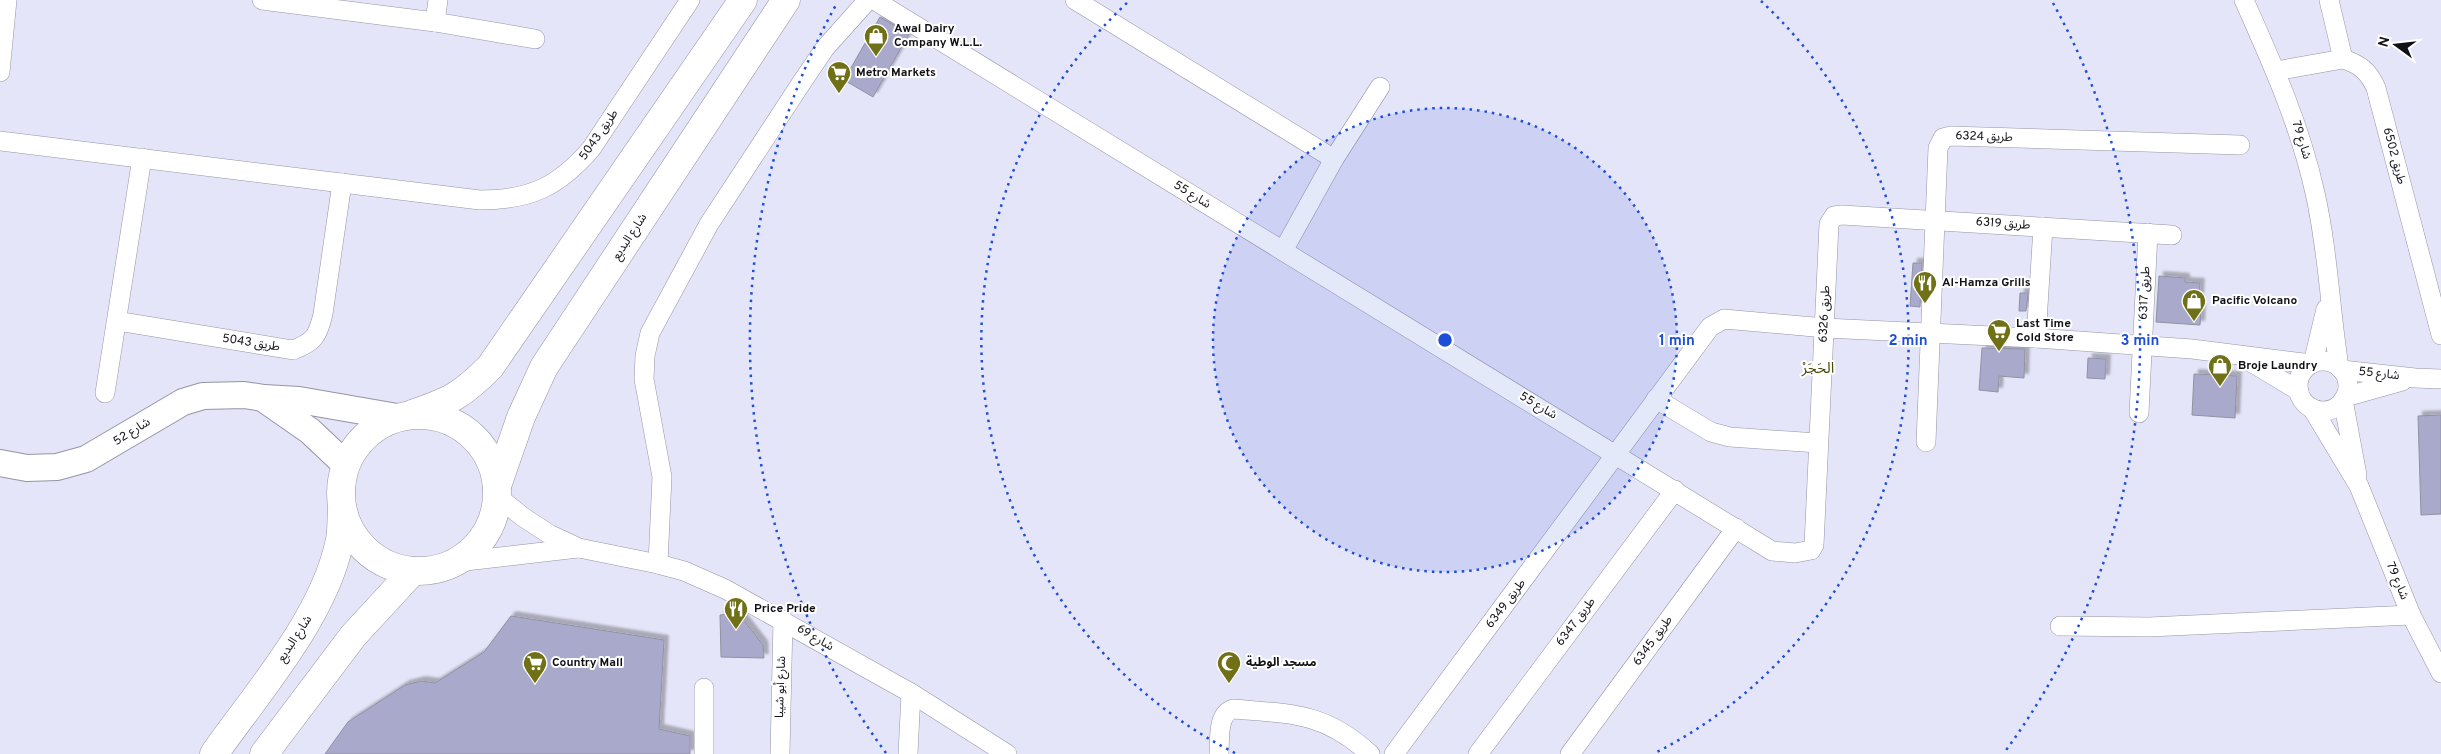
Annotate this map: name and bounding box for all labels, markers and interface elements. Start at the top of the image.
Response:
north arrow [2371,20,2421,70]
place label: Awal Dairy Company W.L.L. [894,21,982,51]
shop icon: Awal Dairy Company W.L.L. [863,23,889,57]
text: N [2375,35,2394,49]
supermarket icon: Metro Markets [826,60,852,94]
place label: Metro Markets [856,65,936,81]
street label: طريق 5043 [576,106,622,164]
street label: شارع 79 [2288,119,2314,161]
street label: طريق 6502 [2379,126,2409,186]
street label: طريق 6324 [1955,128,2013,146]
street label: شارع 55 [1170,177,1214,213]
street label: شارع البديع [609,211,651,263]
street label: طريق 6319 [1975,214,2031,234]
street label: طريق 6317 [2136,266,2154,320]
restaurant icon: Al-Hamza Grills [1912,270,1938,304]
place label: Al-Hamza Grills [1942,275,2031,291]
street label: طريق 6326 [1816,285,1834,343]
shop icon: Pacific Volcano [2181,288,2207,322]
place label: Pacific Volcano [2212,293,2298,309]
place label: Last Time Cold Store [2016,316,2074,346]
supermarket icon: Last Time Cold Store [1986,318,2012,352]
street label: طريق 5043 [221,331,281,355]
centre of rings [1436,331,1454,349]
text: 1 min [1659,332,1695,351]
text: 2 min [1888,332,1928,351]
text: 3 min [2120,332,2160,351]
shop icon: Broje Laundry [2207,353,2233,387]
place label: Broje Laundry [2238,358,2318,374]
district label: الحَجَرْ [1801,360,1834,379]
street label: شارع 55 [2358,364,2400,384]
street label: شارع 55 [1516,389,1560,423]
street label: شارع 52 [110,414,154,450]
street label: شارع 79 [2382,560,2412,602]
street label: طريق 6349 [1482,576,1530,632]
street label: طريق 6347 [1553,595,1599,649]
restaurant icon: Price Pride [723,596,749,630]
place label: Price Pride [754,601,816,617]
street label: شارع البديع [274,613,316,665]
street label: طريق 6345 [1630,613,1676,669]
street label: شارع 69 [794,621,836,655]
supermarket icon: Country Mall [522,650,548,684]
mosque icon: مسجد الوطية [1216,650,1242,684]
place label: Country Mall [552,655,623,671]
place label: مسجد الوطية [1246,655,1316,671]
street label: شارع أبو شيبا [771,656,790,718]

